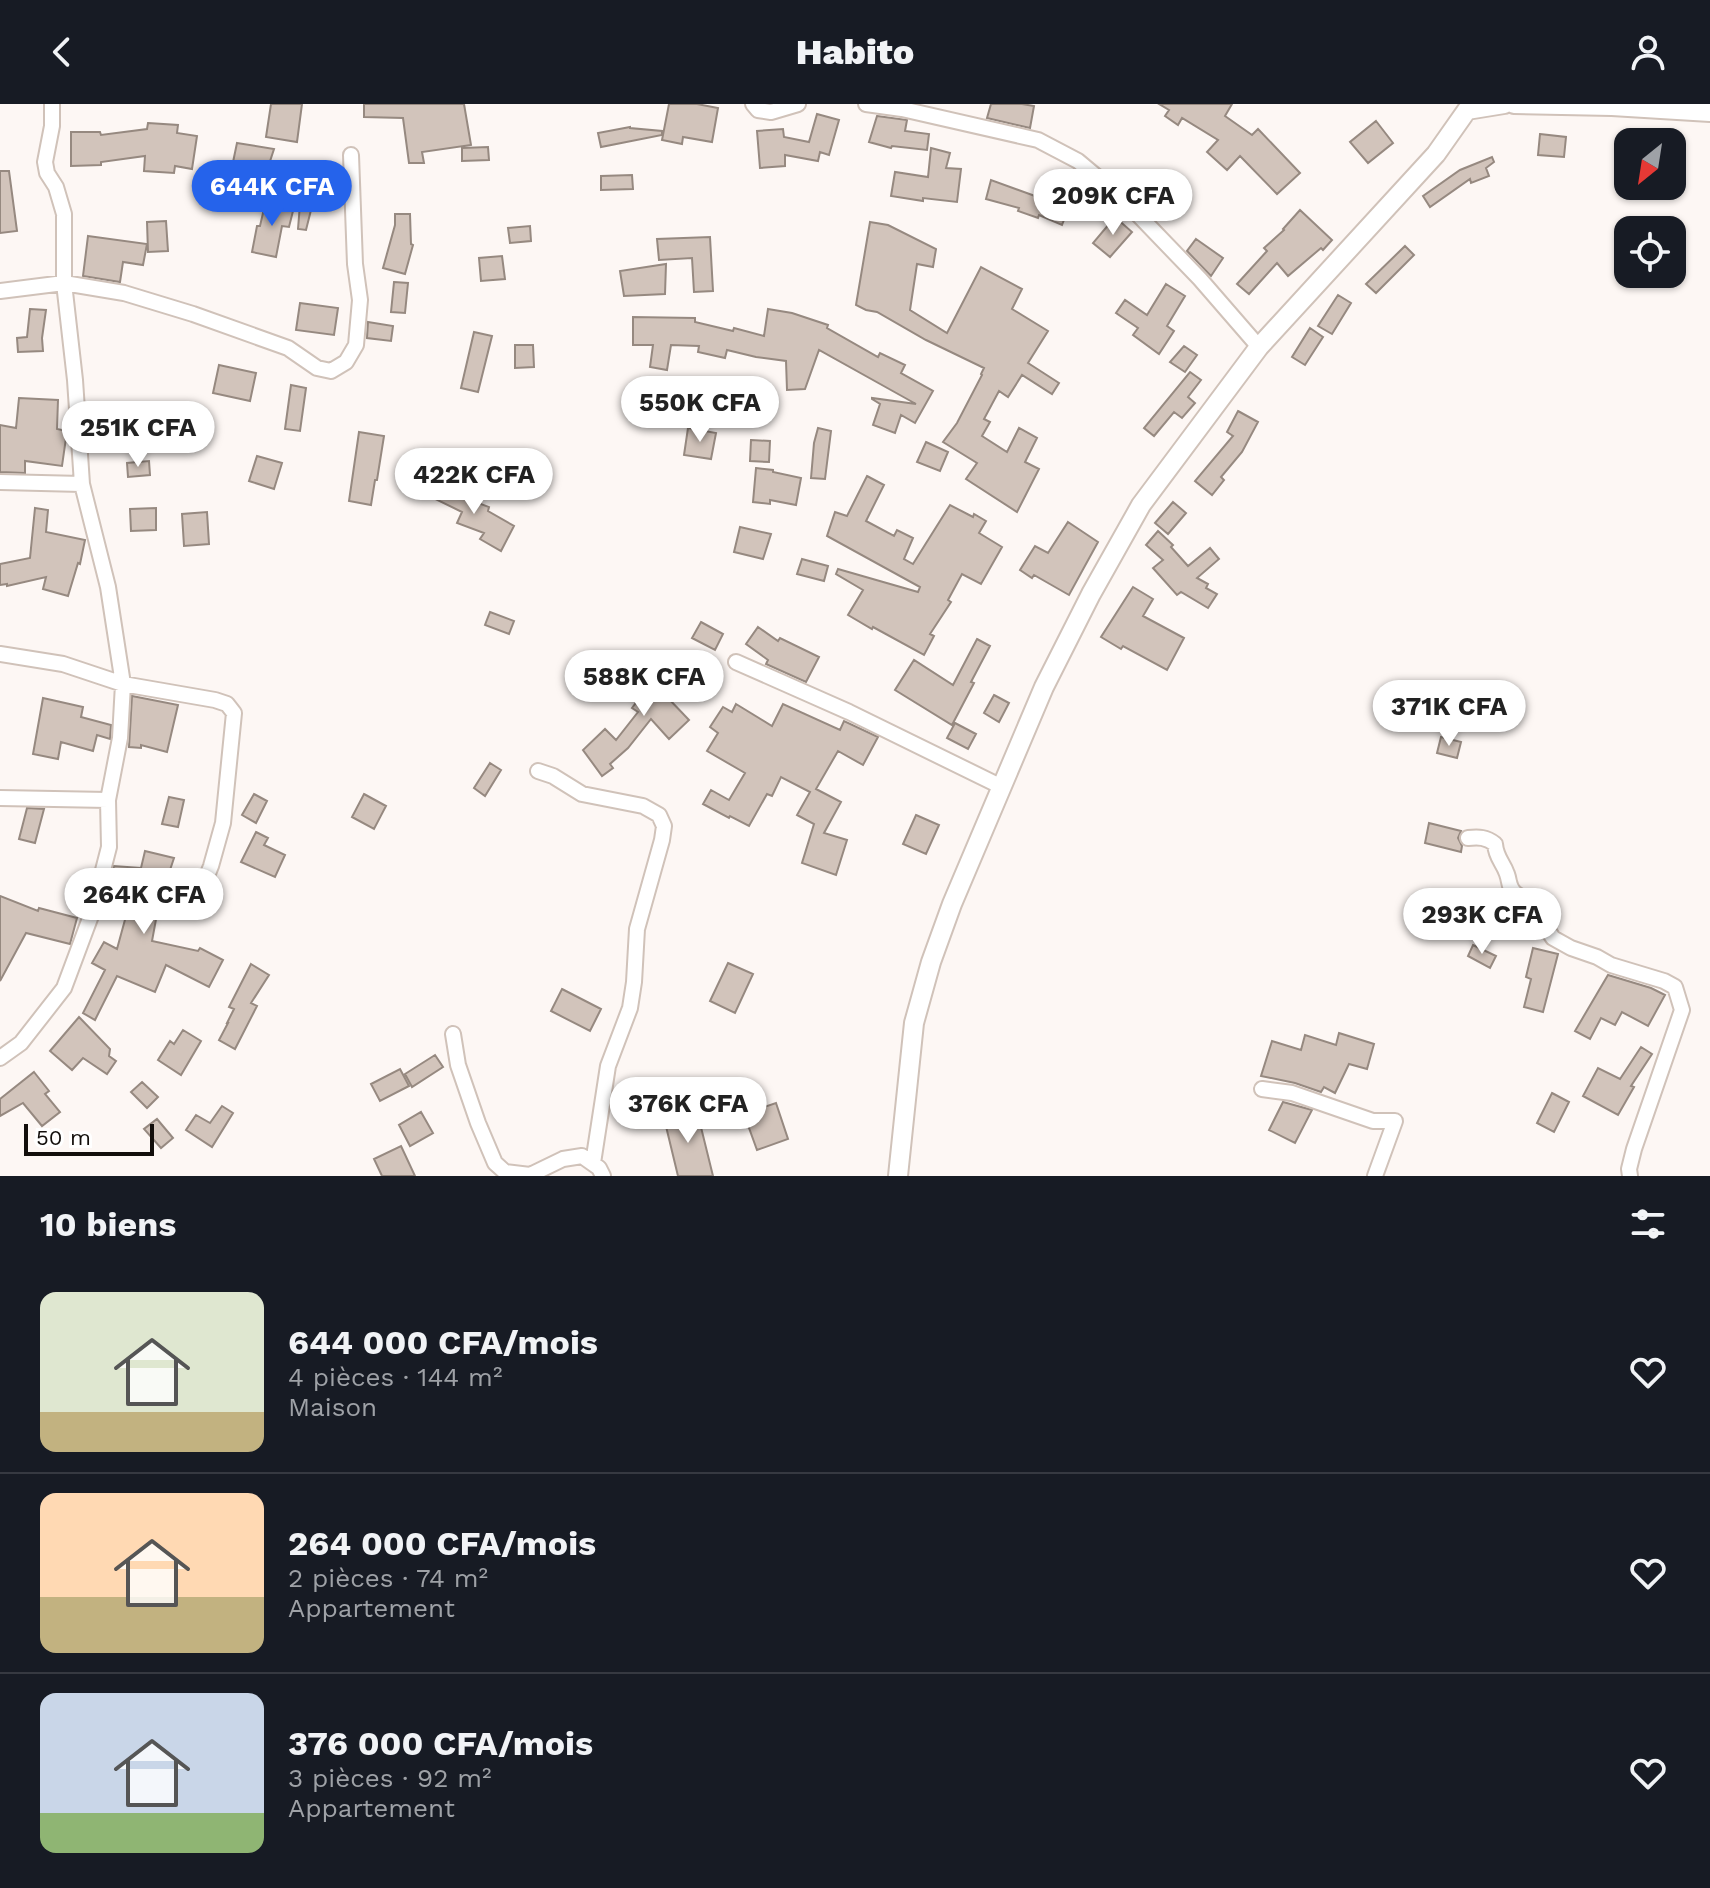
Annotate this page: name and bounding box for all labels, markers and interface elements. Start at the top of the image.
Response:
icon: back [40,30,84,74]
icon: person [1626,30,1670,74]
text: Habito [796,31,914,73]
north arrow [1614,128,1686,200]
map controls [1614,128,1686,288]
pin: 644K CFA [189,160,355,228]
pin: 209K CFA [1030,169,1196,237]
text: 644K CFA [210,171,334,201]
text: 209K CFA [1051,180,1175,210]
button: locate [1614,216,1686,288]
pin: 550K CFA [617,376,783,444]
text: 550K CFA [639,387,761,417]
pin: 251K CFA [55,401,221,469]
text: 251K CFA [80,412,196,442]
pin: 422K CFA [391,448,557,516]
text: 422K CFA [413,459,535,489]
pin: 588K CFA [561,650,727,718]
text: 588K CFA [583,661,705,691]
pin: 371K CFA [1366,680,1532,748]
text: 371K CFA [1391,691,1507,721]
pin: 264K CFA [61,868,227,936]
text: 264K CFA [82,879,206,909]
pin: 293K CFA [1399,888,1565,956]
text: 293K CFA [1421,899,1543,929]
pin: 376K CFA [605,1077,771,1145]
text: 376K CFA [628,1088,748,1118]
scale bar [24,1120,154,1156]
text: 50 m [36,1125,91,1150]
icon: filters [1626,1202,1670,1246]
text: 10 biens [40,1204,176,1244]
text: 644 000 CFA/mois [288,1322,598,1362]
icon: home [104,1324,200,1420]
icon: heart [1626,1350,1670,1394]
text: 4 pièces · 144 m² [288,1362,502,1392]
text: Maison [288,1392,377,1422]
text: 264 000 CFA/mois [288,1523,596,1563]
icon: home [104,1525,200,1621]
icon: heart [1626,1551,1670,1595]
text: 2 pièces · 74 m² [288,1563,488,1593]
text: Appartement [288,1593,455,1623]
text: 376 000 CFA/mois [288,1723,593,1763]
icon: home [104,1725,200,1821]
icon: heart [1626,1751,1670,1795]
text: 3 pièces · 92 m² [288,1763,491,1793]
text: Appartement [288,1793,455,1823]

